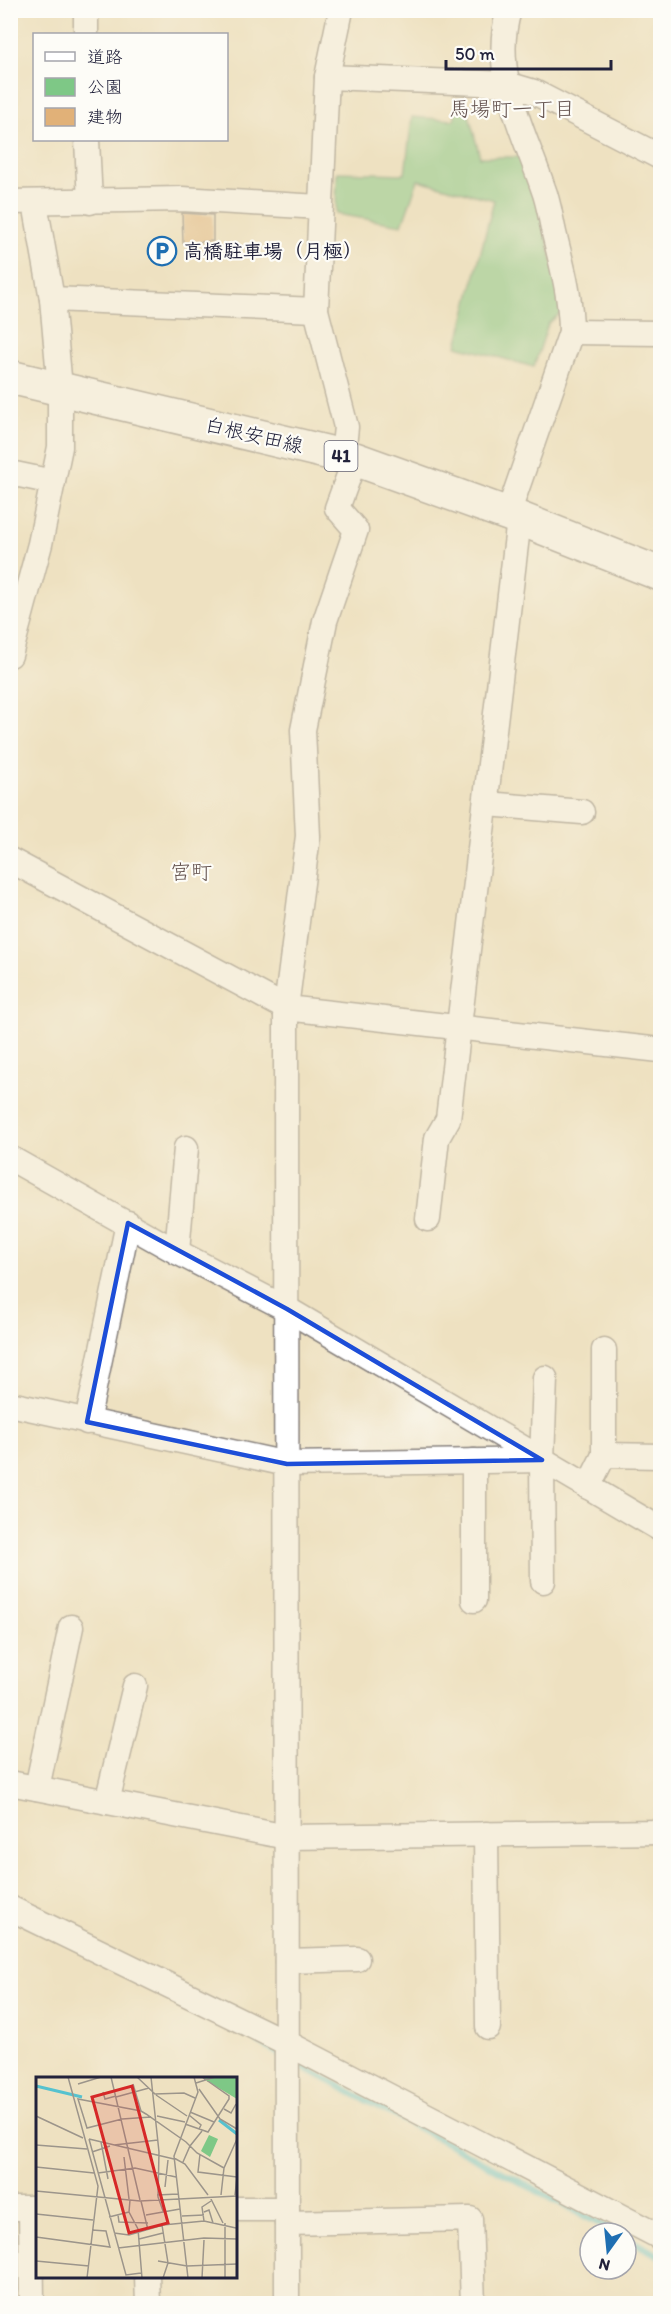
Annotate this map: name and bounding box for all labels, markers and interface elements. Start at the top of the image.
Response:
legend [33,33,228,141]
scale bar [446,33,611,71]
text: 50 m [455,43,495,65]
text: 道路 [87,46,123,68]
text: 公園 [87,76,123,98]
district label: 馬場町一丁目 [449,96,575,121]
text: 建物 [87,106,123,128]
parking icon: 高橋駐車場（月極） [146,235,178,267]
place label: 高橋駐車場（月極） [183,239,363,263]
street label: 白根安田線 [203,412,305,458]
road number: 41 [324,441,358,471]
district label: 宮町 [170,859,212,884]
inset map [36,2077,237,2278]
north arrow [578,2221,638,2281]
text: N [597,2254,612,2276]

